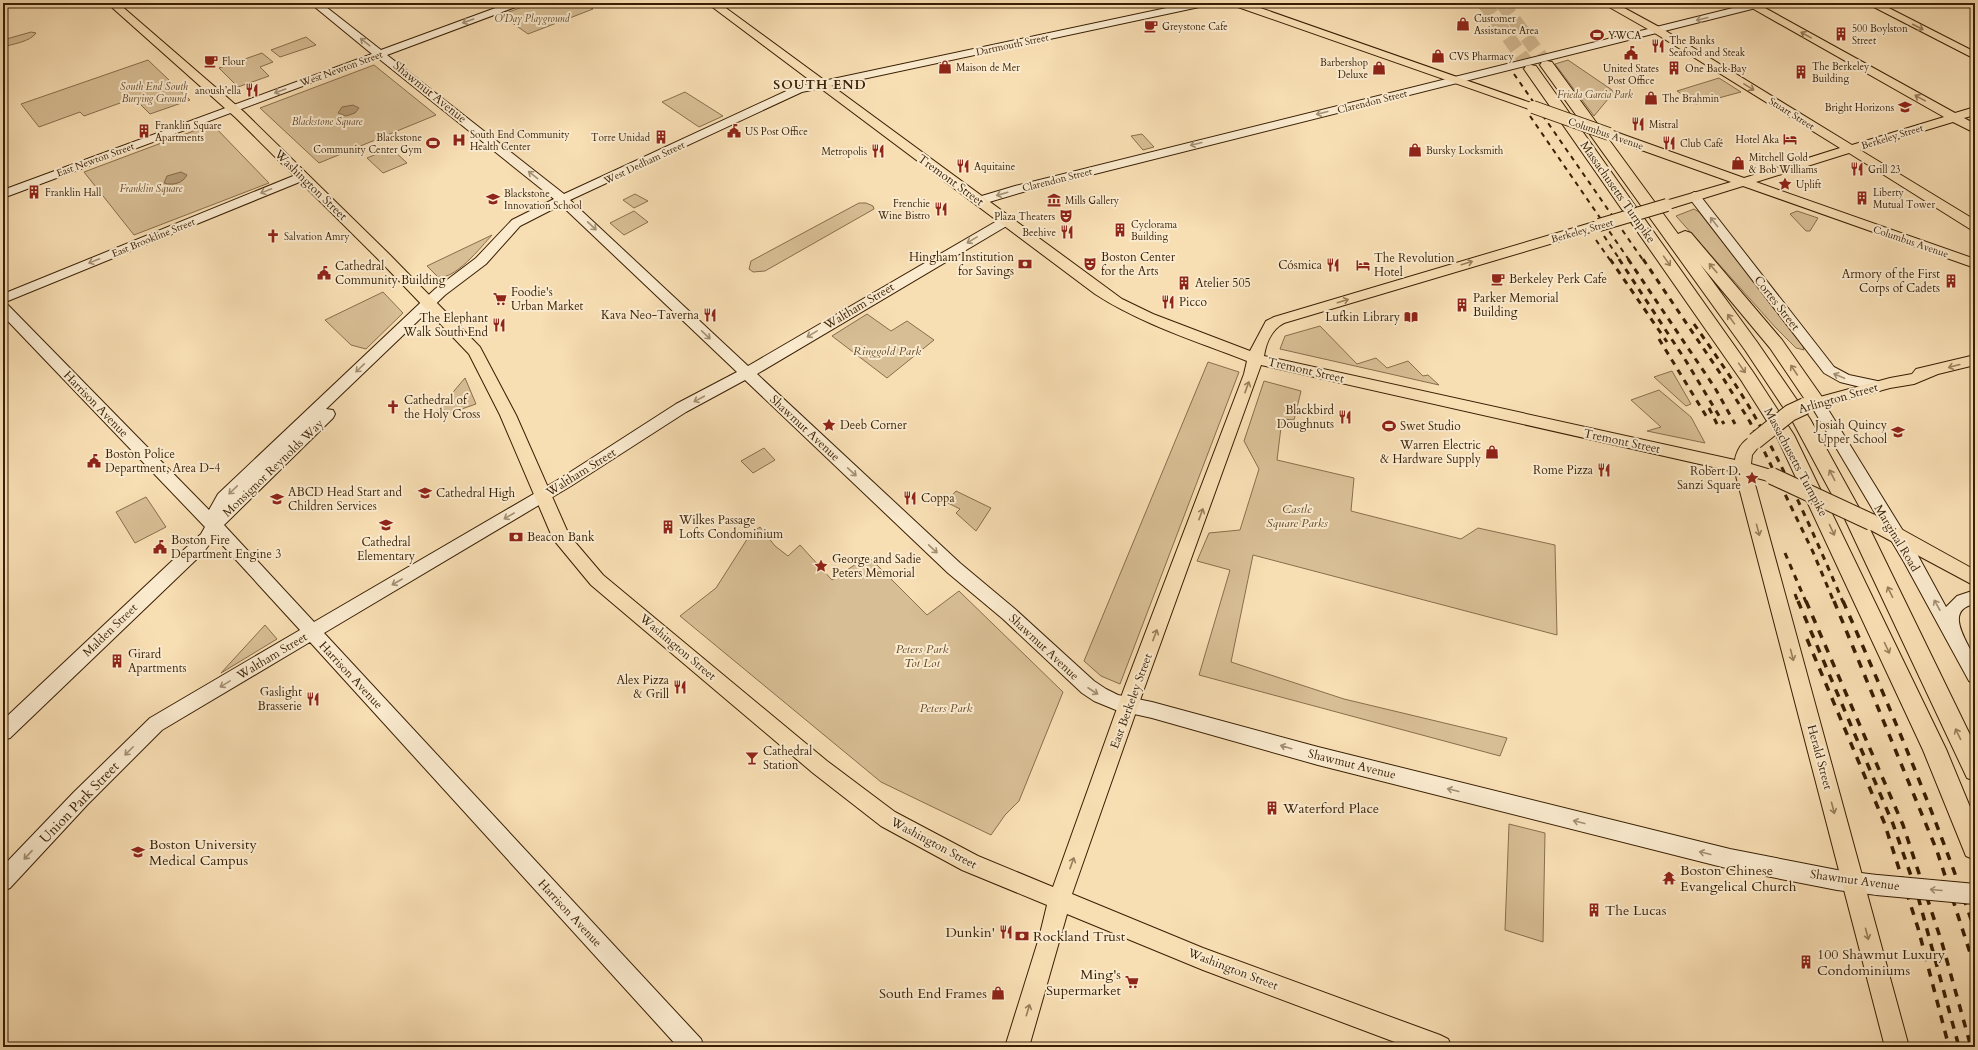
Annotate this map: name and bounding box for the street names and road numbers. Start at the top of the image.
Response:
street label: Dartmouth Street [975,30,1051,60]
street label: West Newton Street [297,47,385,91]
street label: Shawmut Avenue [390,57,470,127]
street label: Clarendon Street [1336,86,1409,117]
street label: Stuart Street [1766,94,1818,134]
street label: Columbus Avenue [1566,114,1646,154]
street label: Berkeley Street [1860,121,1926,153]
street label: West Dedham Street [601,138,688,188]
street label: Massachusetts Turnpike [1577,138,1659,246]
street label: East Newton Street [55,139,137,181]
street label: Washington Street [270,146,351,224]
street label: Tremont Street [915,151,987,210]
street label: Clarendon Street [1021,164,1094,195]
street label: East Brookline Street [110,215,198,261]
street label: Berkeley Street [1550,215,1616,247]
street label: Columbus Avenue [1871,222,1951,262]
street label: Cortes Street [1751,272,1804,334]
street label: Waltham Street [820,279,897,334]
street label: Tremont Street [1266,353,1346,387]
street label: Harrison Avenue [60,367,132,441]
street label: Arlington Street [1796,379,1880,417]
street label: Shawmut Avenue [767,391,843,465]
street label: Massachusetts Turnpike [1761,405,1831,519]
street label: Monsignor Reynolds Way [219,415,327,520]
street label: Tremont Street [1582,425,1662,457]
street label: Waltham Street [542,444,619,500]
street label: Marginal Road [1871,501,1924,575]
street label: Malden Street [79,600,141,660]
street label: Washington Street [636,610,720,684]
street label: Shawmut Avenue [1006,610,1082,684]
street label: Waltham Street [233,629,310,684]
street label: Harrison Avenue [316,638,386,712]
street label: East Berkeley Street [1106,651,1156,751]
street label: Herald Street [1804,723,1836,791]
street label: Shawmut Avenue [1306,745,1398,783]
street label: Union Park Street [35,757,124,847]
street label: Washington Street [887,813,980,872]
street label: Shawmut Avenue [1809,866,1901,894]
street label: Harrison Avenue [535,876,605,950]
street label: Washington Street [1185,944,1280,994]

